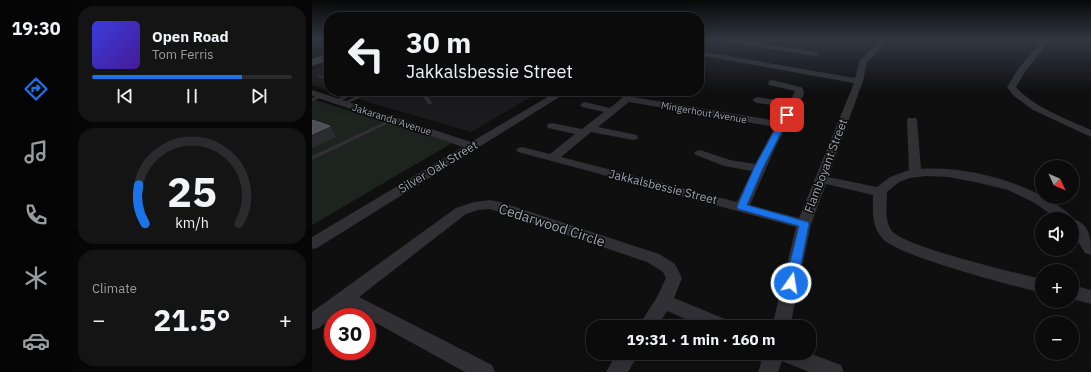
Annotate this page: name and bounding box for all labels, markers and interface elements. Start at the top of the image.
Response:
text: 19:30 [11,17,61,40]
text: 30 m [406,24,471,61]
text: Open Road [152,27,229,46]
icon: left [340,28,392,80]
text: Tom Ferris [152,46,214,63]
text: Jakkalsbessie Street [406,60,573,83]
icon: directions [22,75,50,103]
icon: previous [114,85,136,107]
icon: pause [181,85,203,107]
icon: next [248,85,270,107]
pin [770,98,804,132]
street label: Mingerhout Avenue [660,99,748,127]
street label: Jakaranda Avenue [351,101,434,139]
icon: arrive [776,104,798,126]
street label: Flamboyant Street [801,117,850,215]
street label: Silver Oak Street [395,137,480,196]
icon: music [22,138,50,166]
north arrow [1035,160,1079,204]
map controls [1035,160,1079,360]
text: 25 [167,164,217,218]
street label: Jakkalsbessie Street [607,166,719,207]
street label: Cedarwood Circle [497,199,608,251]
icon: phone [22,201,50,229]
button: sound [1035,212,1079,256]
text: km/h [175,213,209,232]
position arrow [770,262,812,304]
icon: climate [22,264,50,292]
button: + [1035,264,1079,308]
text: Climate [92,280,137,297]
text: 21.5° [153,300,231,339]
text: − [92,305,105,334]
text: + [279,305,292,334]
speed limit sign: 30 [324,308,376,360]
button: − [1035,316,1079,360]
icon: car [22,327,50,355]
text: 19:31 · 1 min · 160 m [627,330,775,349]

